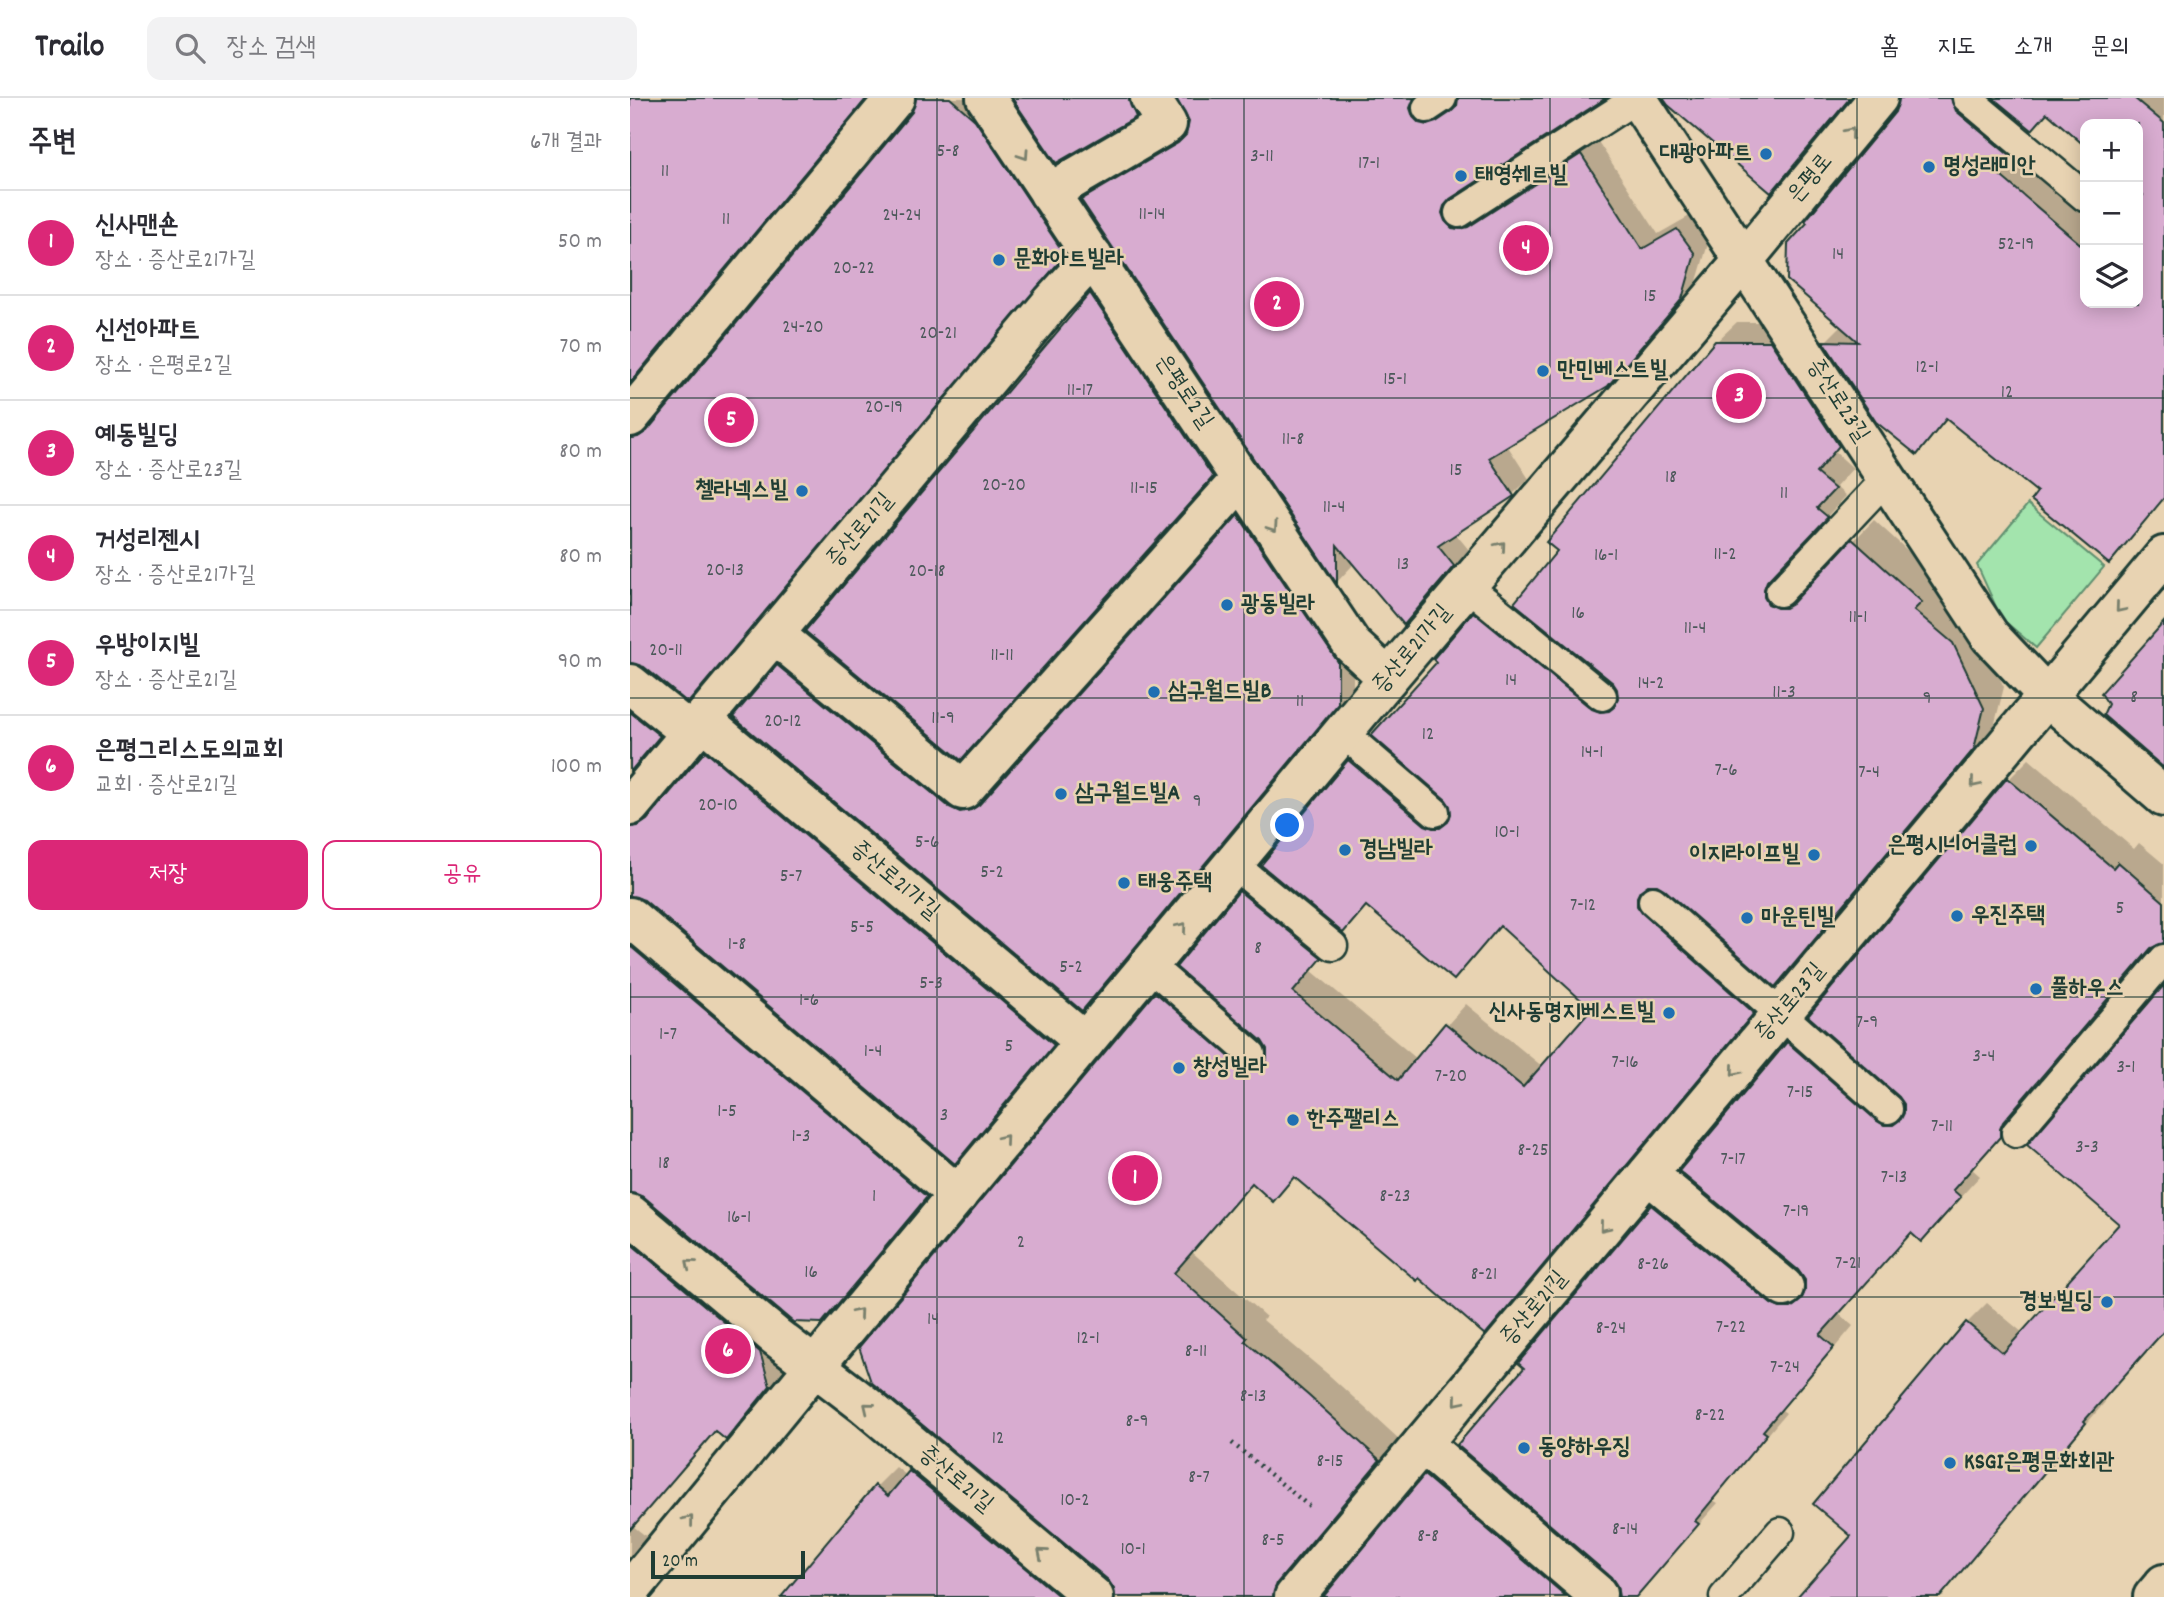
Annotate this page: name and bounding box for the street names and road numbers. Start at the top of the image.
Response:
street label: 은평로 [1781,147,1841,211]
street label: 은평로2길 [1146,348,1220,436]
street label: 증산로23길 [1797,352,1877,450]
street label: 증산로21길 [820,486,902,576]
street label: 증산로21가길 [1366,598,1460,702]
street label: 증산로21가길 [842,834,946,928]
street label: 증산로23길 [1748,956,1834,1050]
street label: 증산로21길 [1494,1264,1576,1354]
street label: 증산로21길 [910,1439,1000,1521]

